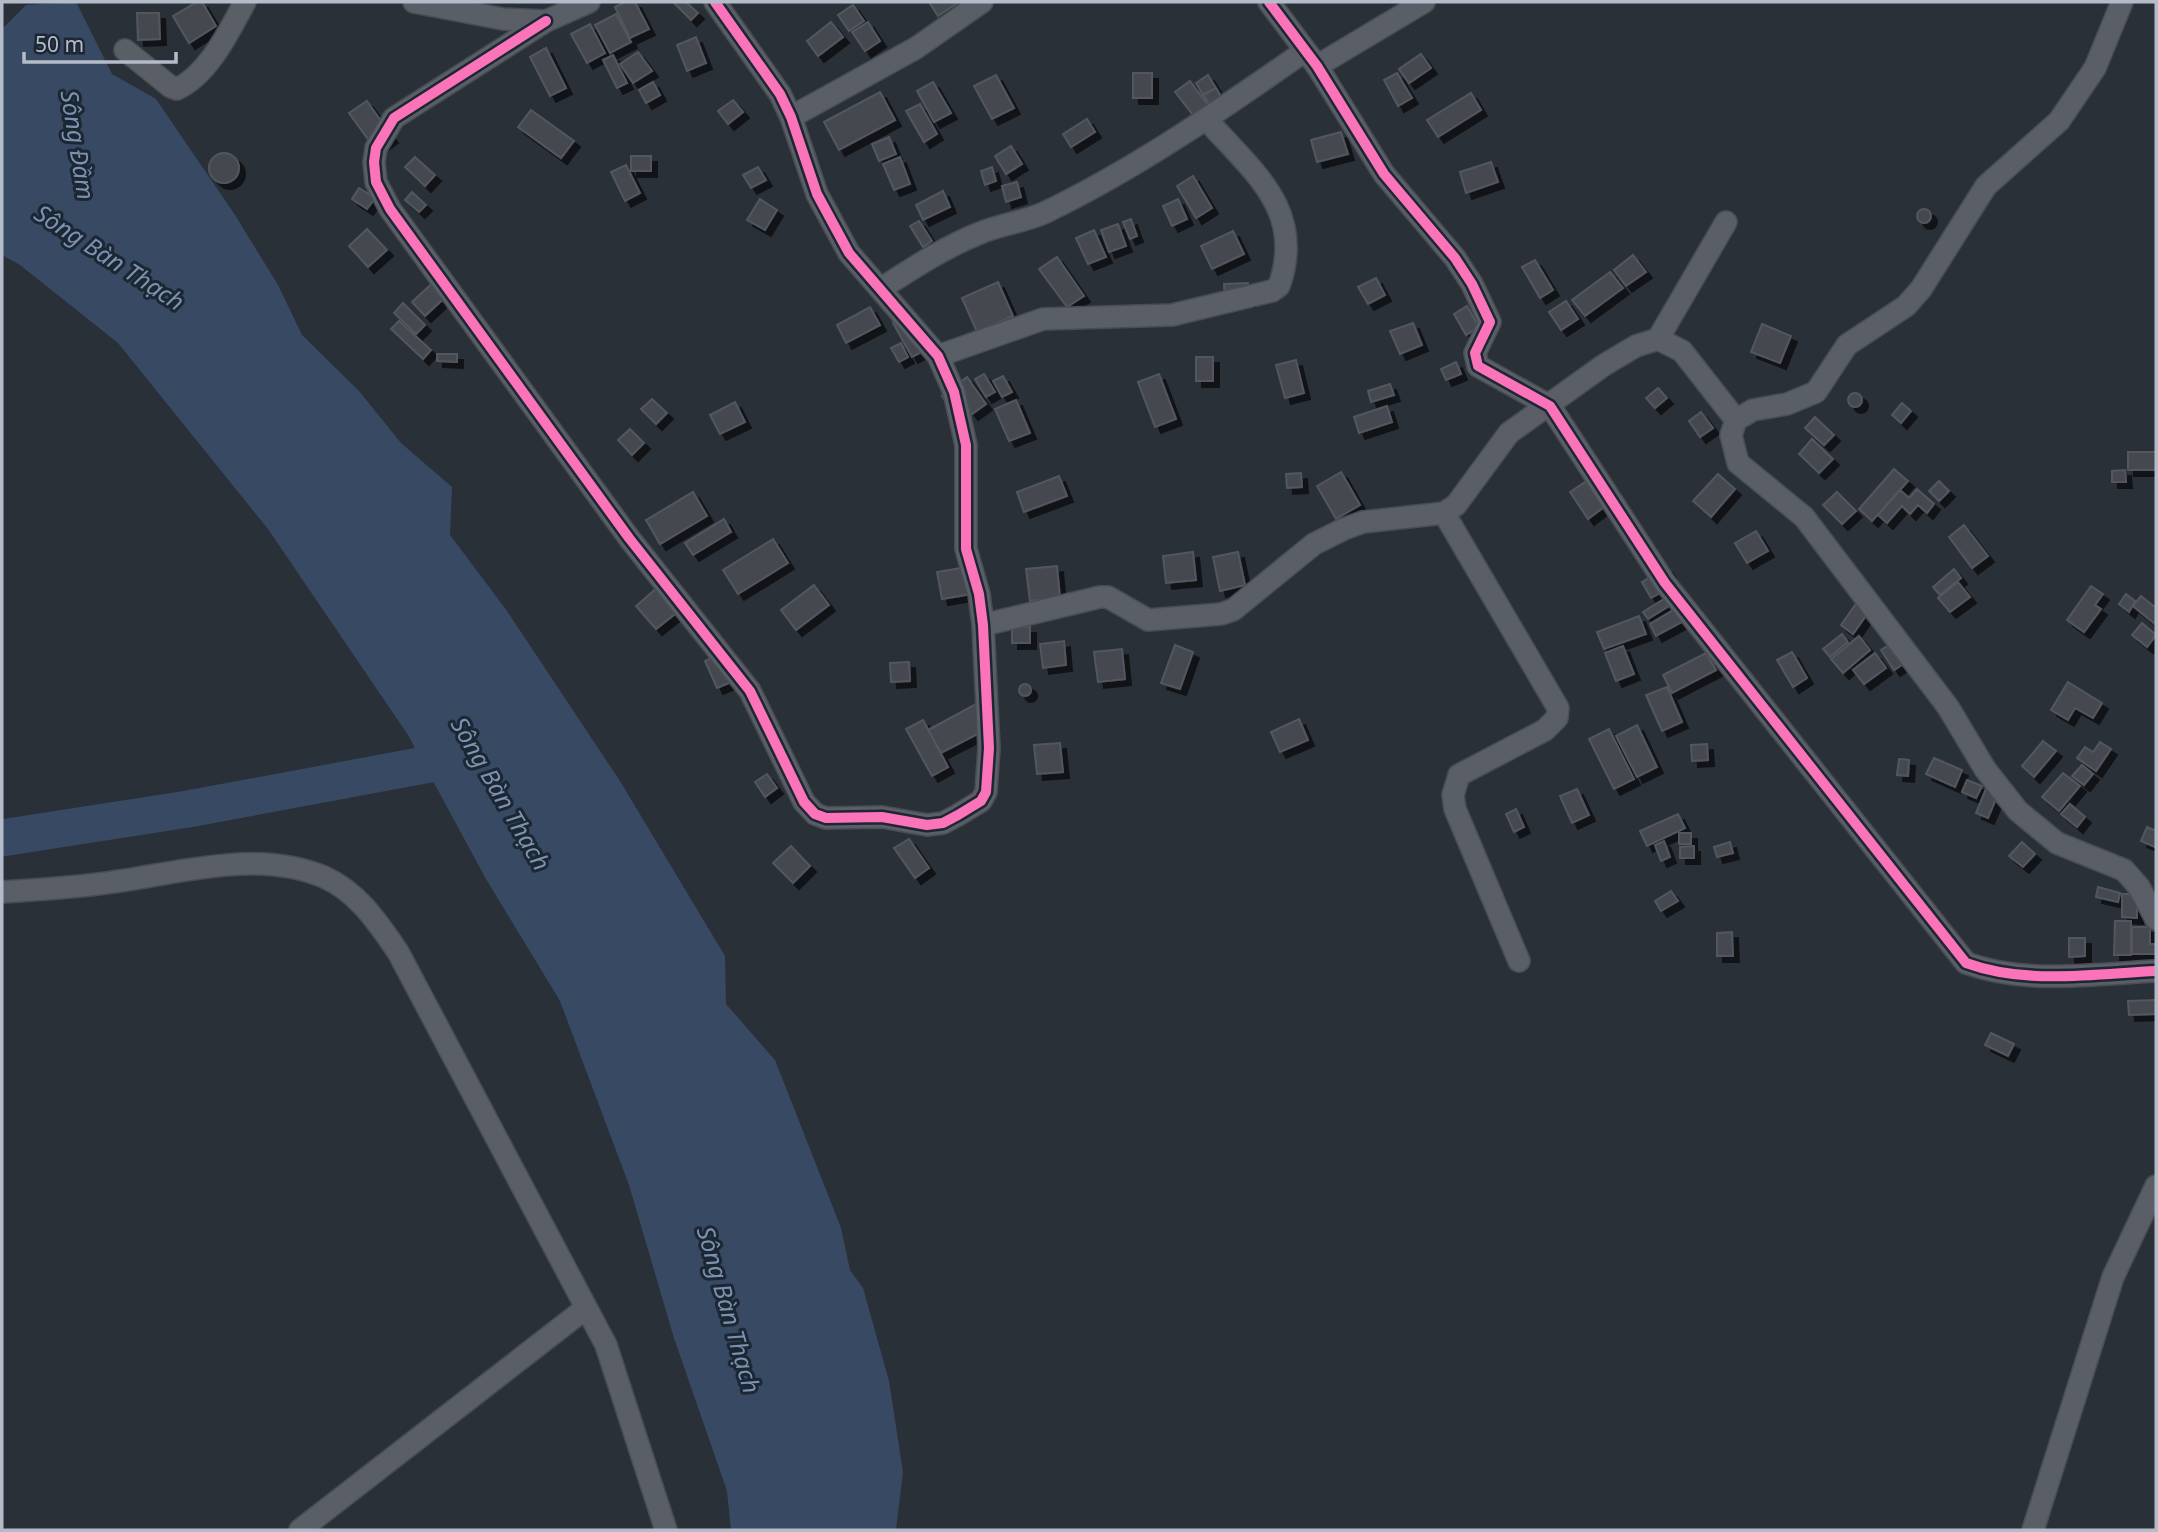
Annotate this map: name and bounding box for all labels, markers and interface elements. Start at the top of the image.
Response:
scale bar [24,21,177,65]
text: 50 m [35,30,84,58]
water label: Sông Đầm [54,88,103,202]
water label: Sông Bàn Thạch [29,196,191,317]
water label: Sông Bàn Thạch [444,710,559,876]
water label: Sông Bàn Thạch [690,1222,769,1397]

